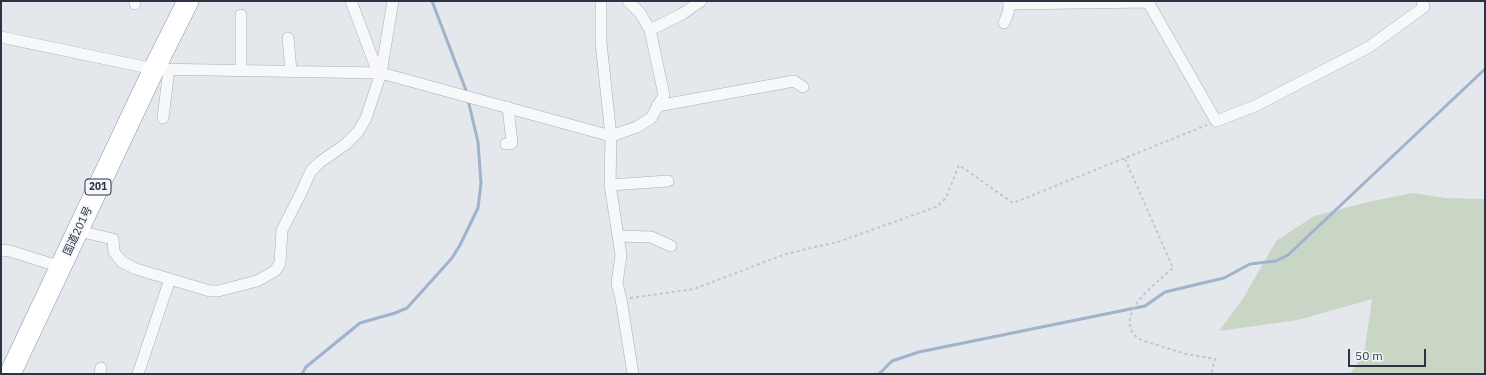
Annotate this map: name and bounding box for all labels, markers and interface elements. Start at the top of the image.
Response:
road number: 201 [85,179,111,195]
street label: 国道201号 [61,204,95,258]
scale bar [1350,341,1428,367]
text: 50 m [1355,348,1383,363]

